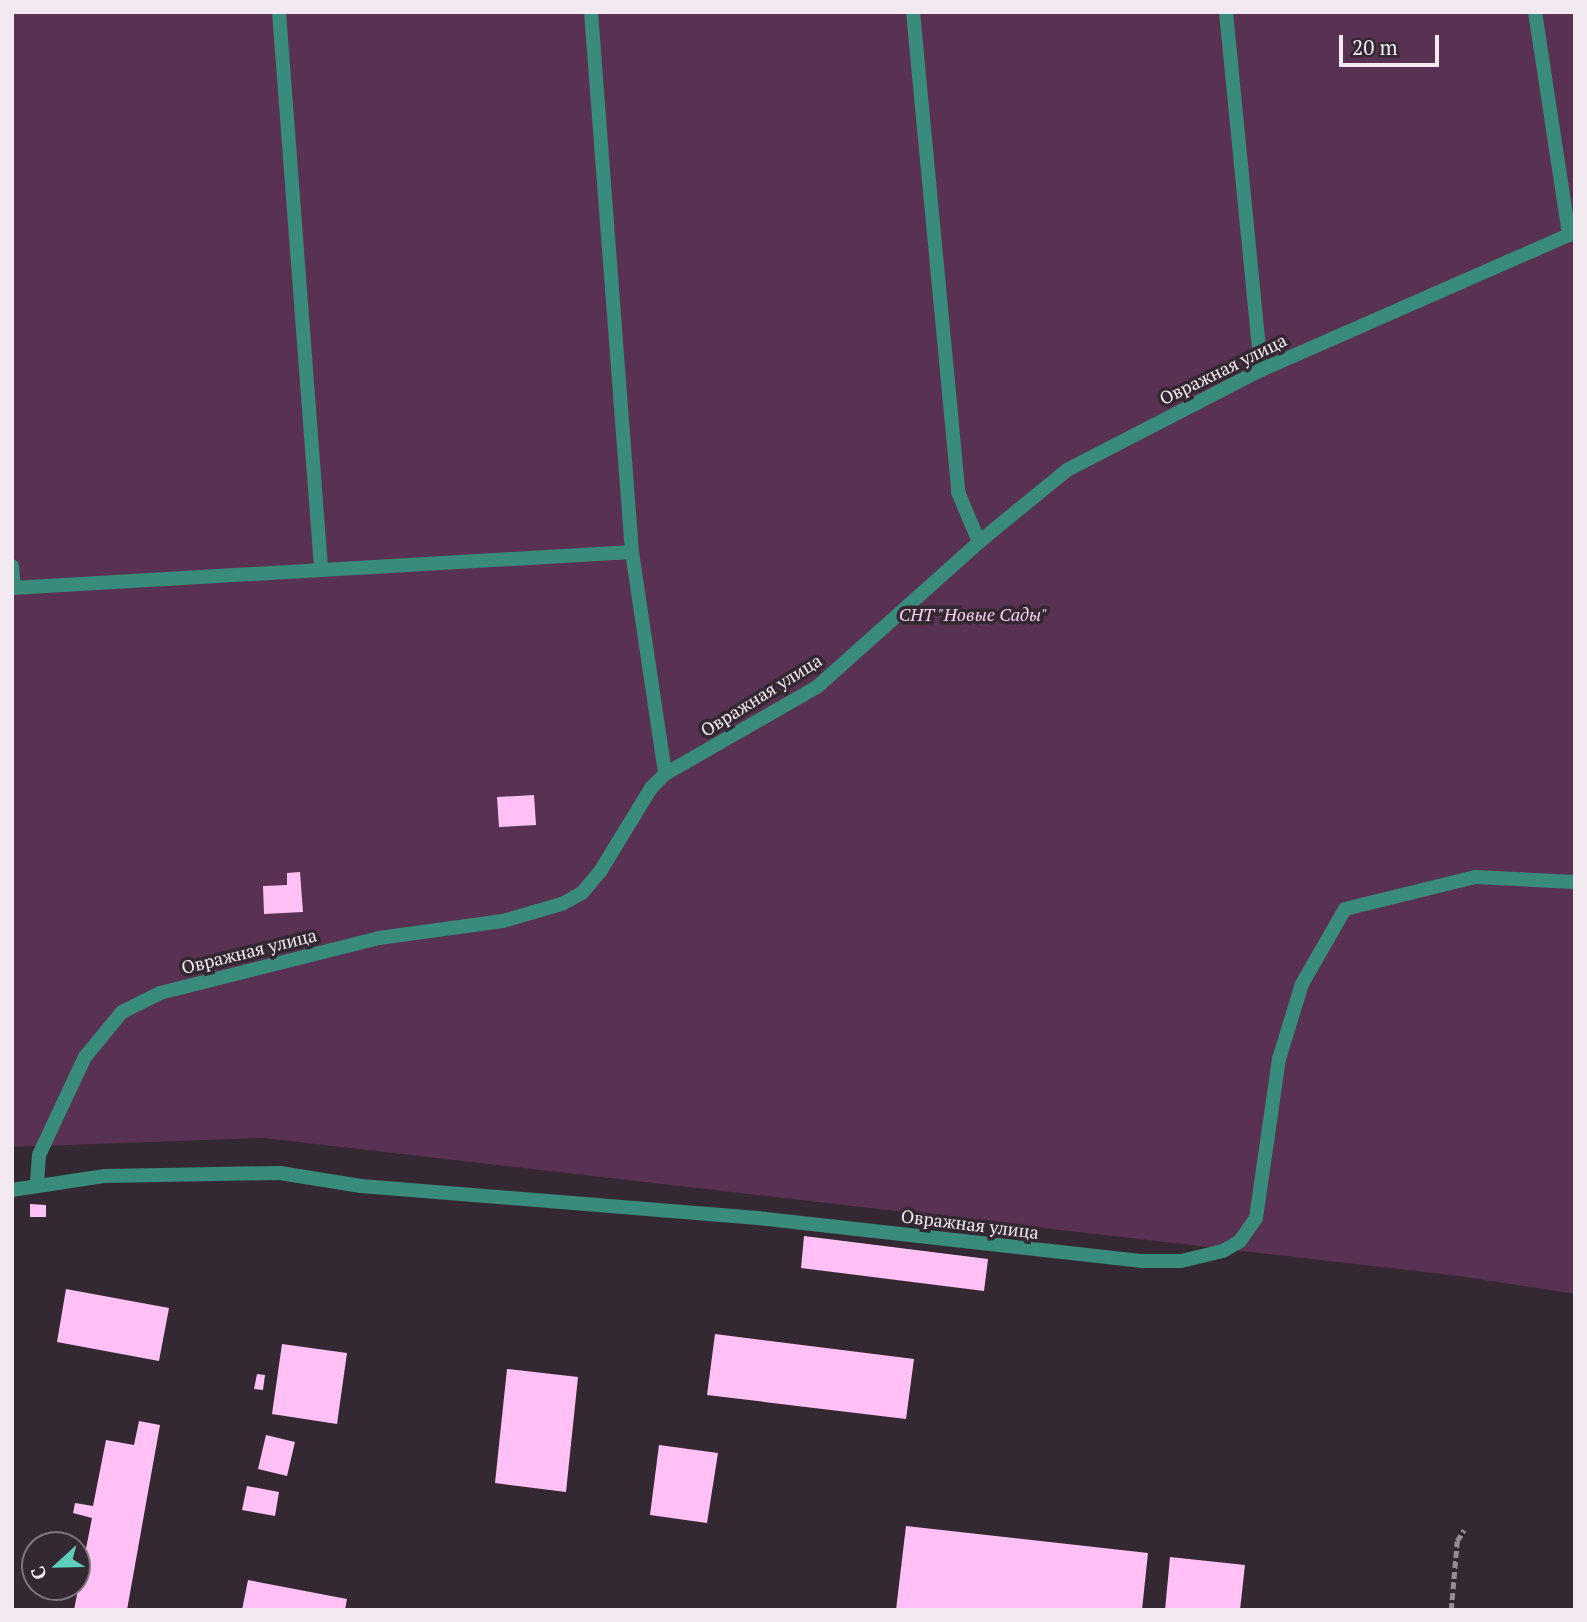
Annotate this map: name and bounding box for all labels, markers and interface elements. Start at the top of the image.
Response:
scale bar [1342,21,1442,65]
text: 20 m [1352,33,1398,61]
street label: Овражная улица [1156,329,1290,409]
park label: СНТ "Новые Сады" [898,603,1048,625]
street label: Овражная улица [696,649,826,741]
street label: Овражная улица [179,924,319,978]
street label: Овражная улица [900,1205,1040,1243]
north arrow [21,1531,91,1601]
text: С [24,1563,52,1584]

